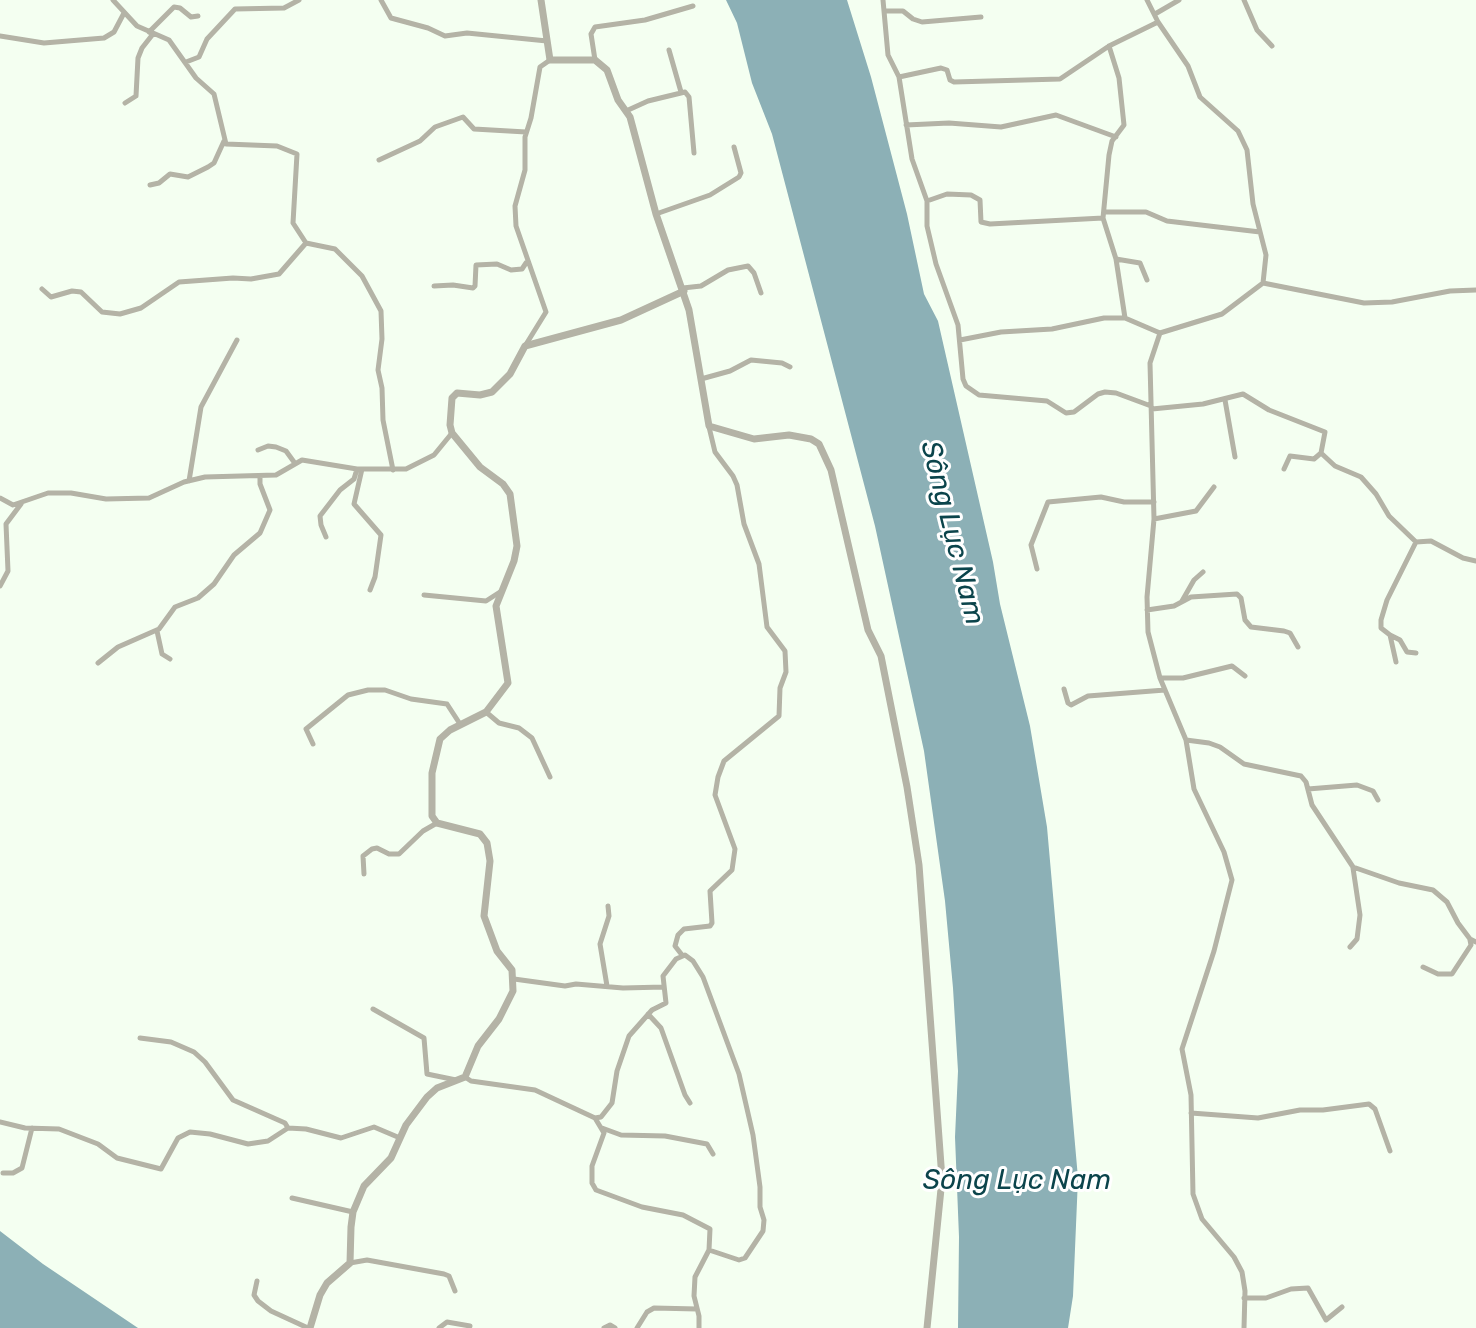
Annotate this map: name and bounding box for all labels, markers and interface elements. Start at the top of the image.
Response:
water label: Sông Lục Nam [913,438,991,628]
water label: Sông Lục Nam [923,1164,1111,1198]

